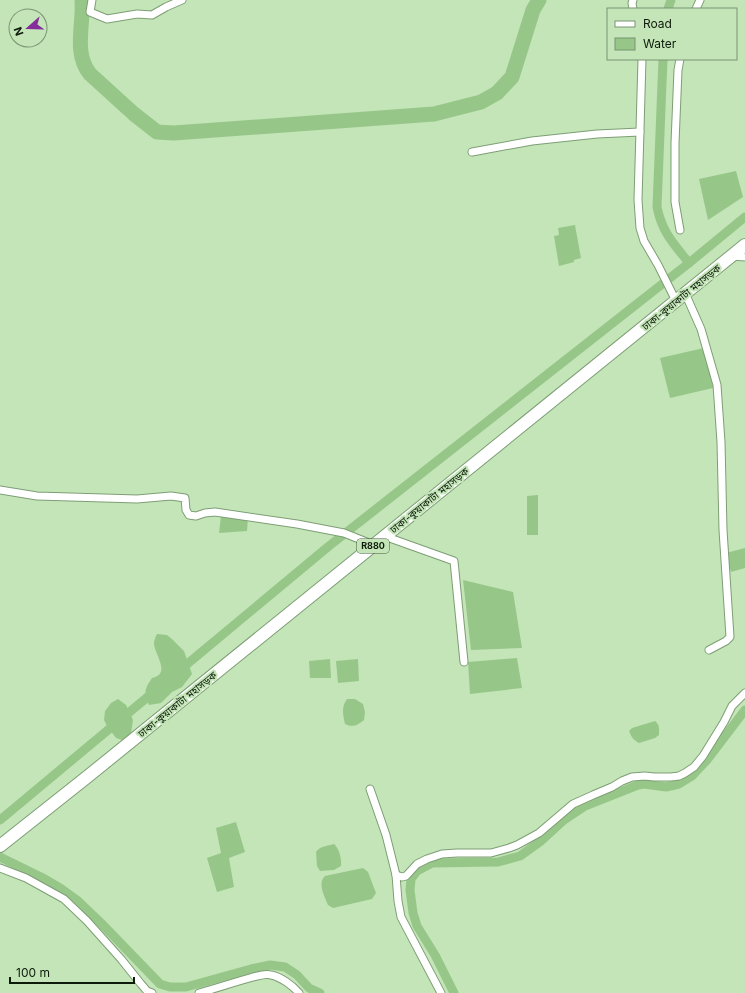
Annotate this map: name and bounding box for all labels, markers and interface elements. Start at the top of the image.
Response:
north arrow [8,8,48,48]
legend [607,8,737,60]
text: Road [643,16,672,31]
text: N [11,25,27,38]
text: Water [643,36,677,51]
street label: ঢাকা-কুয়াকাটা মহাসড়ক [638,261,724,334]
street label: ঢাকা-কুয়াকাটা মহাসড়ক [386,464,472,537]
road number: R880 [357,539,389,553]
street label: ঢাকা-কুয়াকাটা মহাসড়ক [134,668,220,741]
scale bar [10,959,134,985]
text: 100 m [16,965,50,980]

